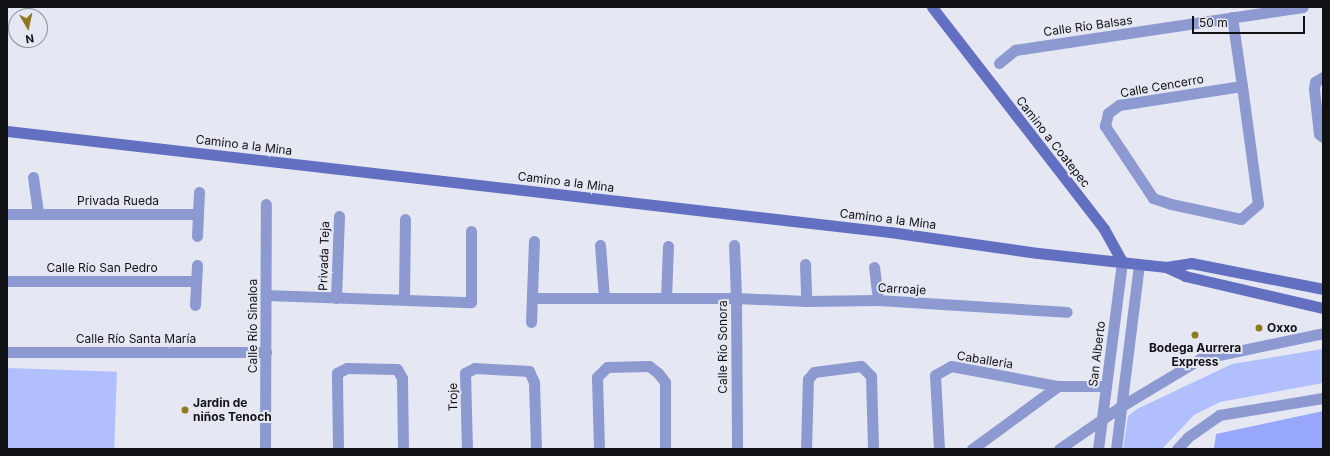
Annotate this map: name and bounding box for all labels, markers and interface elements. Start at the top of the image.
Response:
north arrow [8,8,48,48]
scale bar [1194,8,1307,34]
street label: Calle Río Balsas [1043,13,1133,39]
text: 50 m [1199,15,1228,30]
text: N [24,31,35,46]
street label: Calle Cencerro [1119,72,1205,100]
street label: Camino a Coatepec [1013,94,1093,190]
street label: Camino a la Mina [195,132,293,158]
street label: Camino a la Mina [517,169,615,195]
street label: Privada Rueda [77,194,159,208]
street label: Camino a la Mina [839,206,937,232]
street label: Privada Teja [316,221,332,291]
street label: Calle Río San Pedro [46,261,158,275]
street label: Calle Río Sinaloa [246,279,260,373]
street label: Carroaje [877,281,927,297]
street label: Calle Río Sonora [716,300,730,394]
street label: San Alberto [1086,320,1108,388]
place label: Oxxo [1267,321,1297,335]
marker: Oxxo [1254,323,1264,333]
marker: Bodega Aurrera Express [1190,330,1200,340]
street label: Calle Río Santa María [76,332,196,346]
place label: Bodega Aurrera Express [1149,341,1241,369]
street label: Caballeria [956,348,1014,372]
street label: Troje [446,383,460,411]
place label: Jardin de niños Tenoch [193,396,272,424]
marker: Jardin de niños Tenoch [180,405,190,415]

